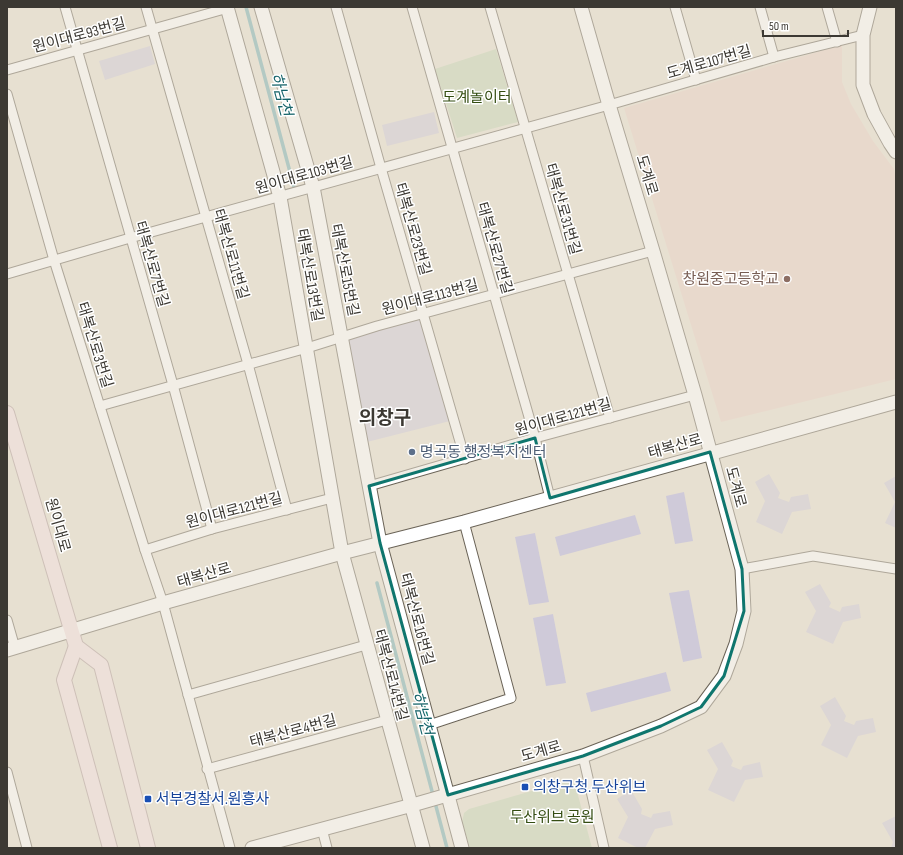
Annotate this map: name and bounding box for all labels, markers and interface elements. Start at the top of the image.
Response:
scale bar [763,12,848,38]
street label: 원이대로93번길 [30,14,128,57]
text: 50 m [769,19,789,34]
street label: 도계로107번길 [665,41,754,84]
water label: 하남천 [266,71,296,120]
park label: 도계놀이터 [442,88,512,107]
street label: 원이대로103번길 [253,152,355,199]
street label: 도계로 [631,153,662,198]
street label: 태복산로31번길 [540,161,585,257]
street label: 태복산로23번길 [390,181,435,278]
street label: 태복산로27번길 [472,200,517,296]
street label: 태복산로11번길 [209,207,253,302]
street label: 태복산로7번길 [130,219,173,309]
street label: 태복산로15번길 [326,222,363,318]
street label: 태복산로13번길 [292,227,327,323]
place label: 창원중고등학교 [682,270,779,289]
marker: 창원중고등학교 [782,274,792,284]
street label: 원이대로113번길 [380,275,481,320]
street label: 태복산로3번길 [72,300,117,391]
street label: 원이대로121번길 [513,395,614,440]
district label: 의창구 [359,407,411,430]
street label: 태복산로 [646,430,704,463]
place label: 명곡동 행정복지센터 [420,443,547,462]
marker: 명곡동 행정복지센터 [407,447,417,457]
street label: 도계로 [721,465,750,510]
street label: 원이대로121번길 [184,488,285,533]
street label: 원이대로 [41,496,74,554]
street label: 태복산로 [175,559,233,592]
street label: 태복산로16번길 [395,571,438,667]
street label: 태복산로14번길 [369,627,412,723]
water label: 하남천 [407,690,437,739]
street label: 태복산로4번길 [248,711,339,752]
street label: 도계로 [519,737,564,766]
place label: 의창구청.두산위브 [533,778,646,797]
marker: 의창구청.두산위브 [520,782,530,792]
place label: 서부경찰서.원흥사 [156,790,269,809]
marker: 서부경찰서.원흥사 [143,794,153,804]
park label: 두산위브 공원 [509,808,595,827]

